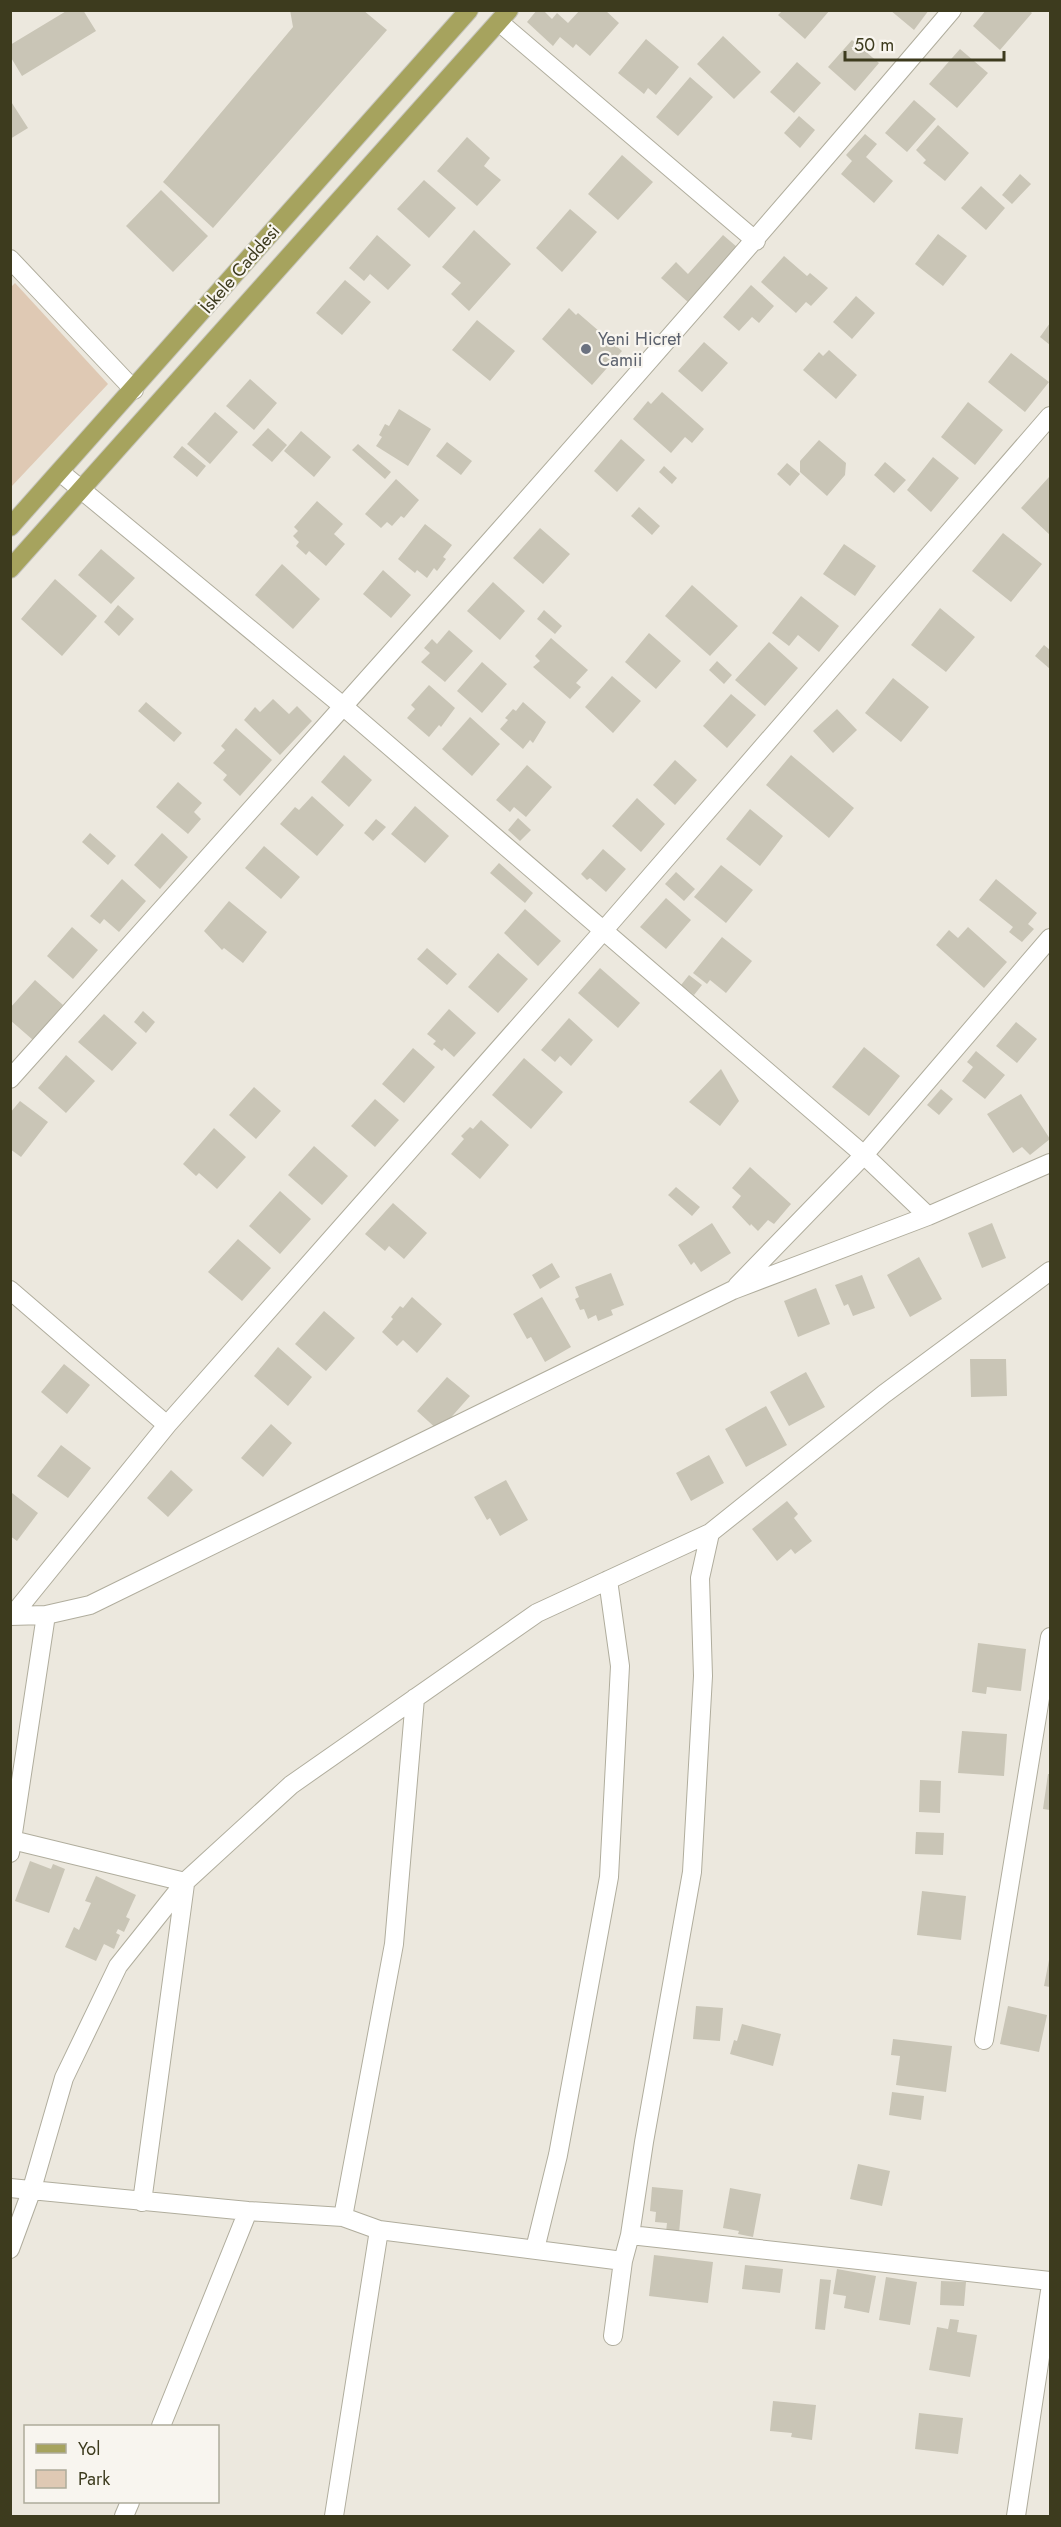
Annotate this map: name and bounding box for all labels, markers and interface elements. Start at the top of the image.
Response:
scale bar [845,24,1004,62]
text: 50 m [854,32,894,58]
street label: İskele Caddesi [194,219,286,319]
place label: Yeni Hicret Camii [598,326,681,373]
marker: Yeni Hicret Camii [579,342,593,356]
legend [24,2425,219,2503]
text: Yol [78,2436,100,2462]
text: Park [78,2466,110,2492]

